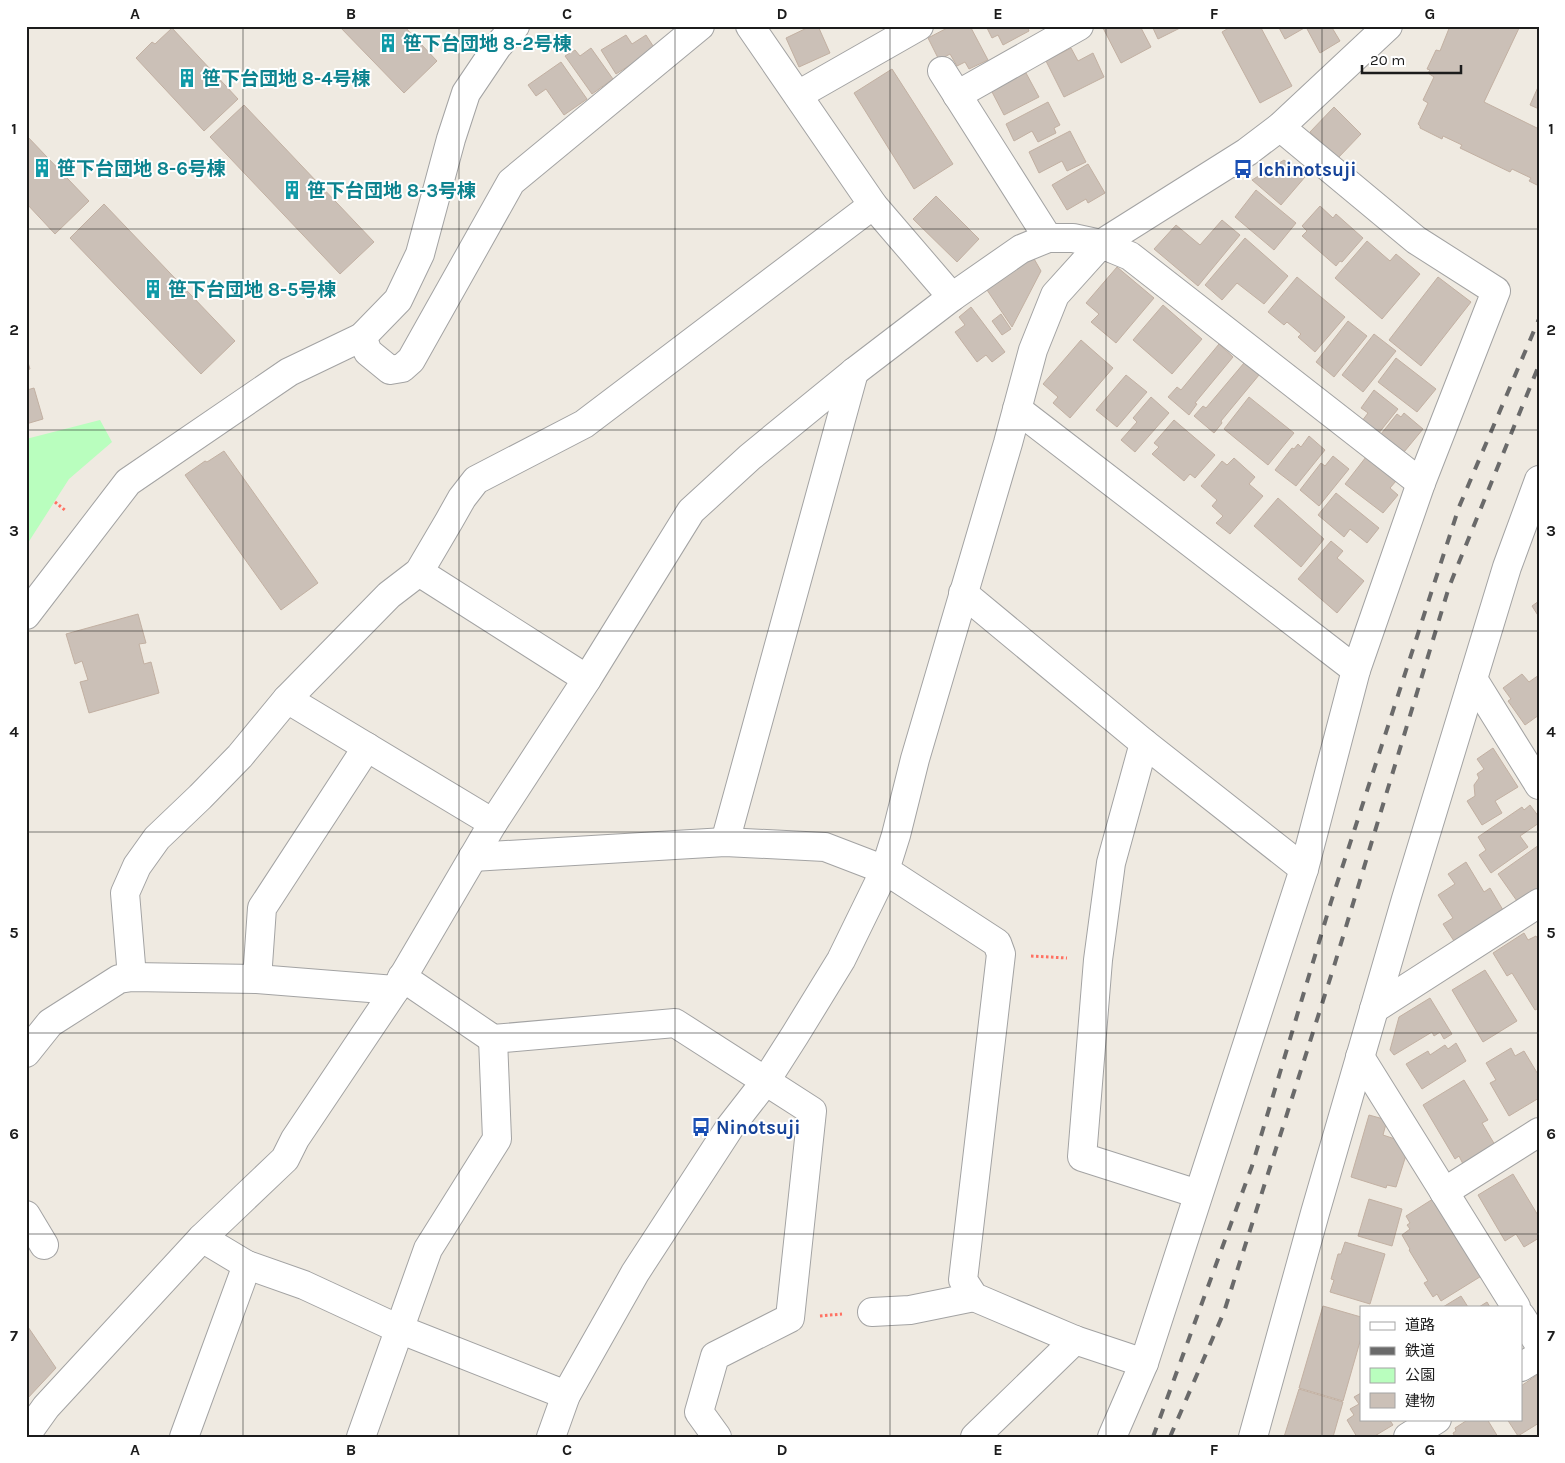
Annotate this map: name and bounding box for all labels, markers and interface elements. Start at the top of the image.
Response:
text: A [130,4,140,23]
text: B [346,4,356,23]
text: C [562,4,572,23]
text: D [777,4,788,23]
text: E [993,4,1003,23]
text: F [1210,4,1219,23]
text: G [1425,4,1435,23]
building icon: 笹下台団地 8-2号棟 [377,32,399,54]
place label: 笹下台団地 8-2号棟 [403,33,572,55]
scale bar [1362,42,1461,74]
text: 20 m [1370,51,1405,69]
building icon: 笹下台団地 8-4号棟 [176,67,198,89]
place label: 笹下台団地 8-4号棟 [202,68,371,90]
text: 1 [11,119,17,138]
text: 1 [1548,119,1554,138]
building icon: 笹下台団地 8-6号棟 [31,157,53,179]
place label: 笹下台団地 8-6号棟 [57,158,226,180]
bus stop icon: Ichinotsuji [1232,158,1254,180]
place label: Ichinotsuji [1258,159,1357,181]
building icon: 笹下台団地 8-3号棟 [281,179,303,201]
place label: 笹下台団地 8-3号棟 [307,180,476,202]
building icon: 笹下台団地 8-5号棟 [142,278,164,300]
place label: 笹下台団地 8-5号棟 [168,279,336,301]
text: 2 [9,320,19,339]
text: 2 [1546,320,1556,339]
text: 3 [9,521,19,540]
text: 3 [1546,521,1556,540]
text: 4 [9,722,19,741]
text: 4 [1546,722,1556,741]
text: 5 [9,923,19,942]
text: 5 [1546,923,1556,942]
bus stop icon: Ninotsuji [690,1116,712,1138]
place label: Ninotsuji [716,1117,800,1139]
text: 6 [9,1124,19,1143]
text: 6 [1546,1124,1556,1143]
legend [1360,1306,1522,1420]
text: 道路 [1405,1316,1435,1334]
text: 7 [10,1326,18,1345]
text: 7 [1547,1326,1555,1345]
text: 鉄道 [1405,1342,1435,1360]
text: 公園 [1405,1366,1435,1384]
text: 建物 [1405,1392,1435,1410]
text: A [130,1440,140,1459]
text: B [346,1440,356,1459]
text: C [562,1440,572,1459]
text: D [777,1440,788,1459]
text: E [993,1440,1003,1459]
text: F [1210,1440,1219,1459]
text: G [1425,1440,1435,1459]

